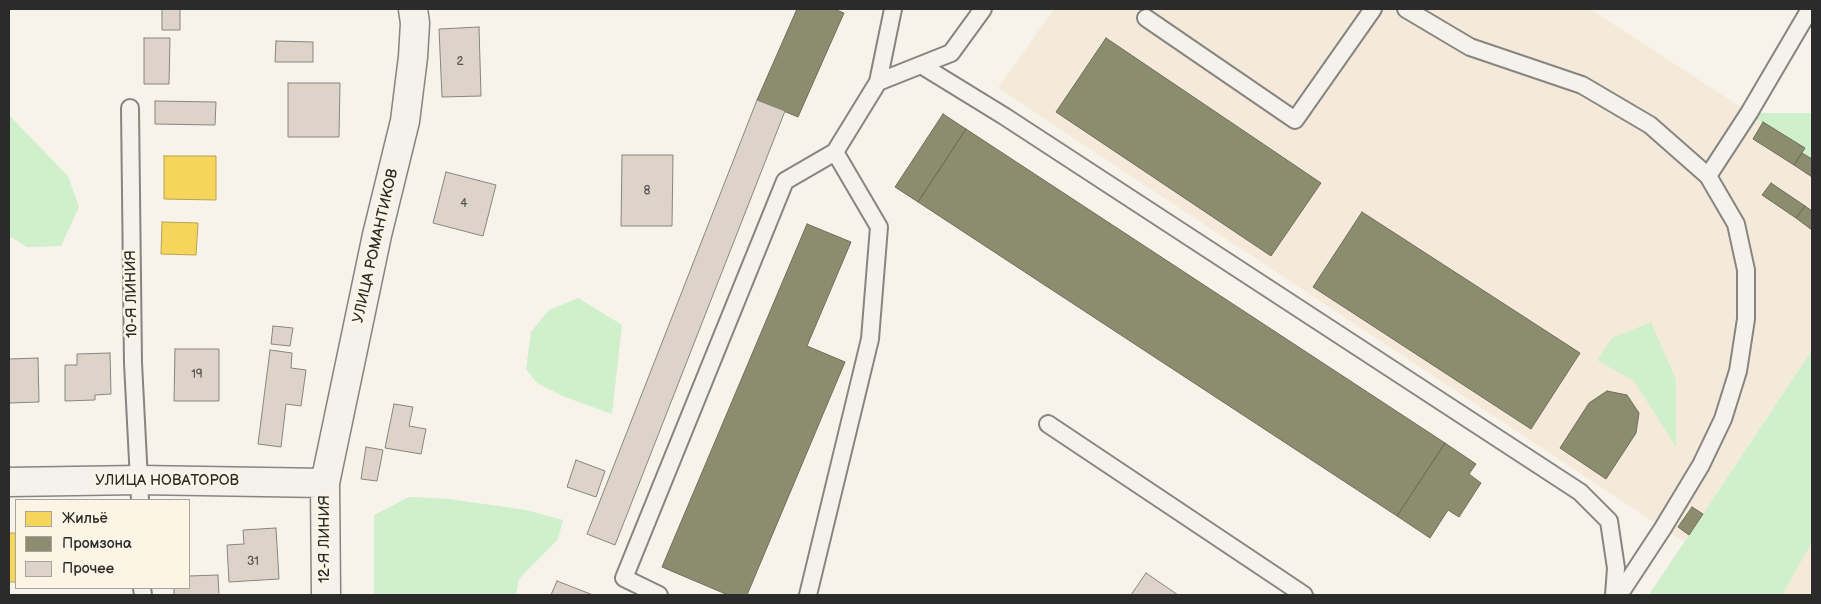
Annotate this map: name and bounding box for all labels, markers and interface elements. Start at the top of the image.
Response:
house number: 2 [456,55,464,69]
street label: УЛИЦА РОМАНТИКОВ [350,167,402,325]
house number: 8 [644,184,650,198]
house number: 4 [460,197,468,211]
street label: 10-Я ЛИНИЯ [122,250,142,338]
house number: 19 [191,368,203,382]
street label: УЛИЦА НОВАТОРОВ [95,472,239,490]
street label: 12-Я ЛИНИЯ [316,495,334,583]
legend [15,499,190,589]
text: Жильё [62,509,108,528]
text: Промзона [62,534,132,553]
house number: 31 [247,555,259,569]
text: Прочее [62,559,114,578]

